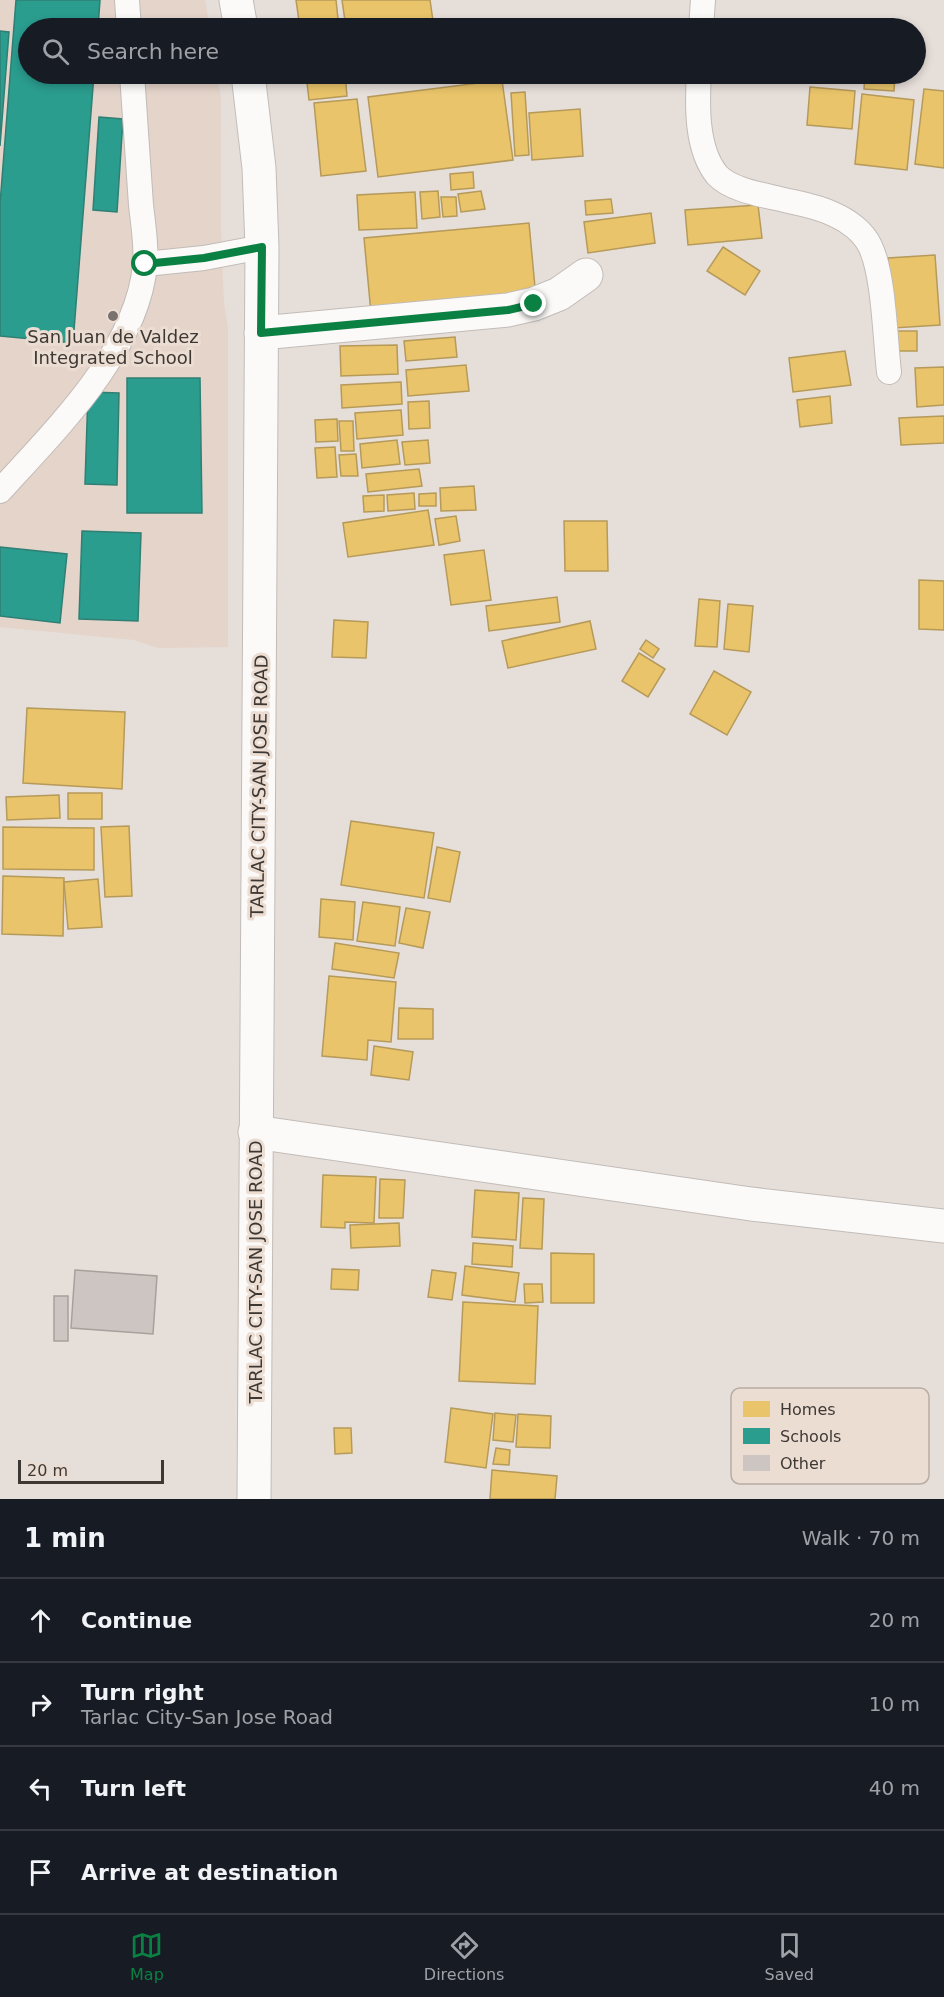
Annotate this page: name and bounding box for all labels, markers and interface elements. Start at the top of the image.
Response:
search box [18,18,926,84]
icon: search [39,35,72,68]
text: Search here [87,39,219,64]
route start [131,250,157,276]
route end [520,290,546,316]
marker: San Juan de Valdez Integrated School [106,309,120,323]
place label: San Juan de Valdez Integrated School [27,326,199,368]
street label: TARLAC CITY-SAN JOSE ROAD [246,654,272,919]
street label: TARLAC CITY-SAN JOSE ROAD [245,1140,266,1405]
legend [731,1388,929,1484]
text: Homes [780,1400,836,1419]
text: Schools [780,1427,841,1446]
text: Other [780,1454,826,1473]
scale bar [18,1457,164,1484]
text: 20 m [27,1461,68,1480]
text: 1 min [24,1523,106,1553]
text: Walk · 70 m [802,1526,920,1550]
icon: ahead [24,1604,57,1637]
text: Continue [81,1608,192,1633]
text: 20 m [869,1608,920,1632]
text: Turn right [81,1680,204,1705]
icon: right [24,1688,57,1721]
text: 10 m [869,1692,920,1716]
text: Tarlac City-San Jose Road [81,1705,333,1729]
icon: left [24,1772,57,1805]
text: Turn left [81,1776,186,1801]
text: 40 m [869,1776,920,1800]
icon: arrive [24,1856,57,1889]
text: Arrive at destination [81,1860,338,1885]
tab: Map [130,1929,164,1984]
tab: Directions [424,1929,504,1984]
tab: Saved [765,1929,814,1984]

